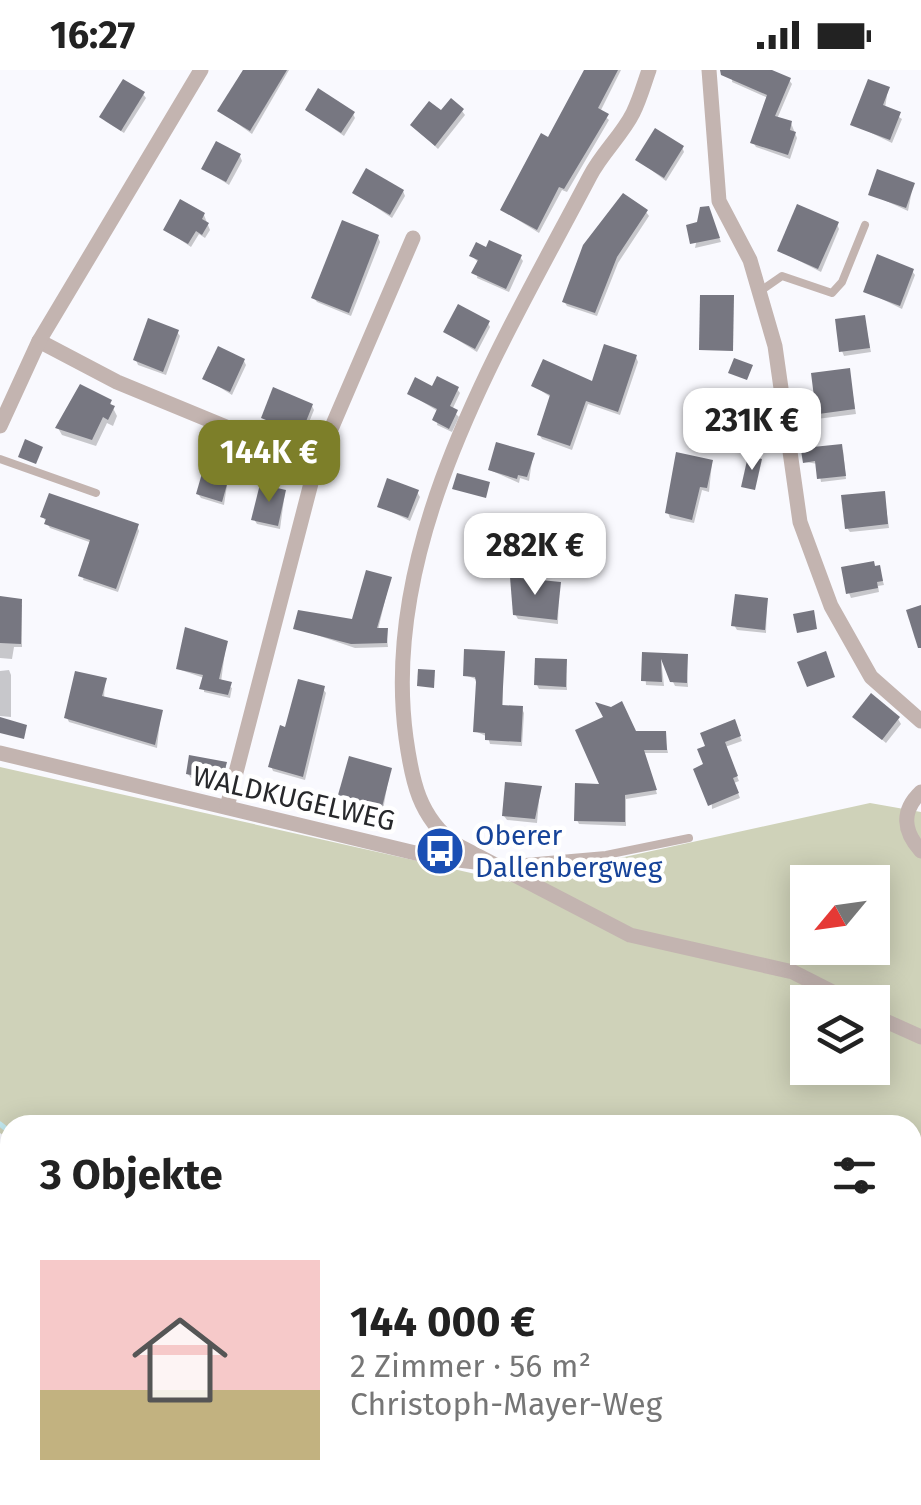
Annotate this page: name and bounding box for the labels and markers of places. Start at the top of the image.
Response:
pin: 231K € [671,388,833,473]
pin: 144K € [188,420,350,505]
pin: 282K € [454,513,616,598]
place label: Oberer Dallenbergweg [475,819,663,884]
bus stop icon: Oberer Dallenbergweg [414,825,466,877]

